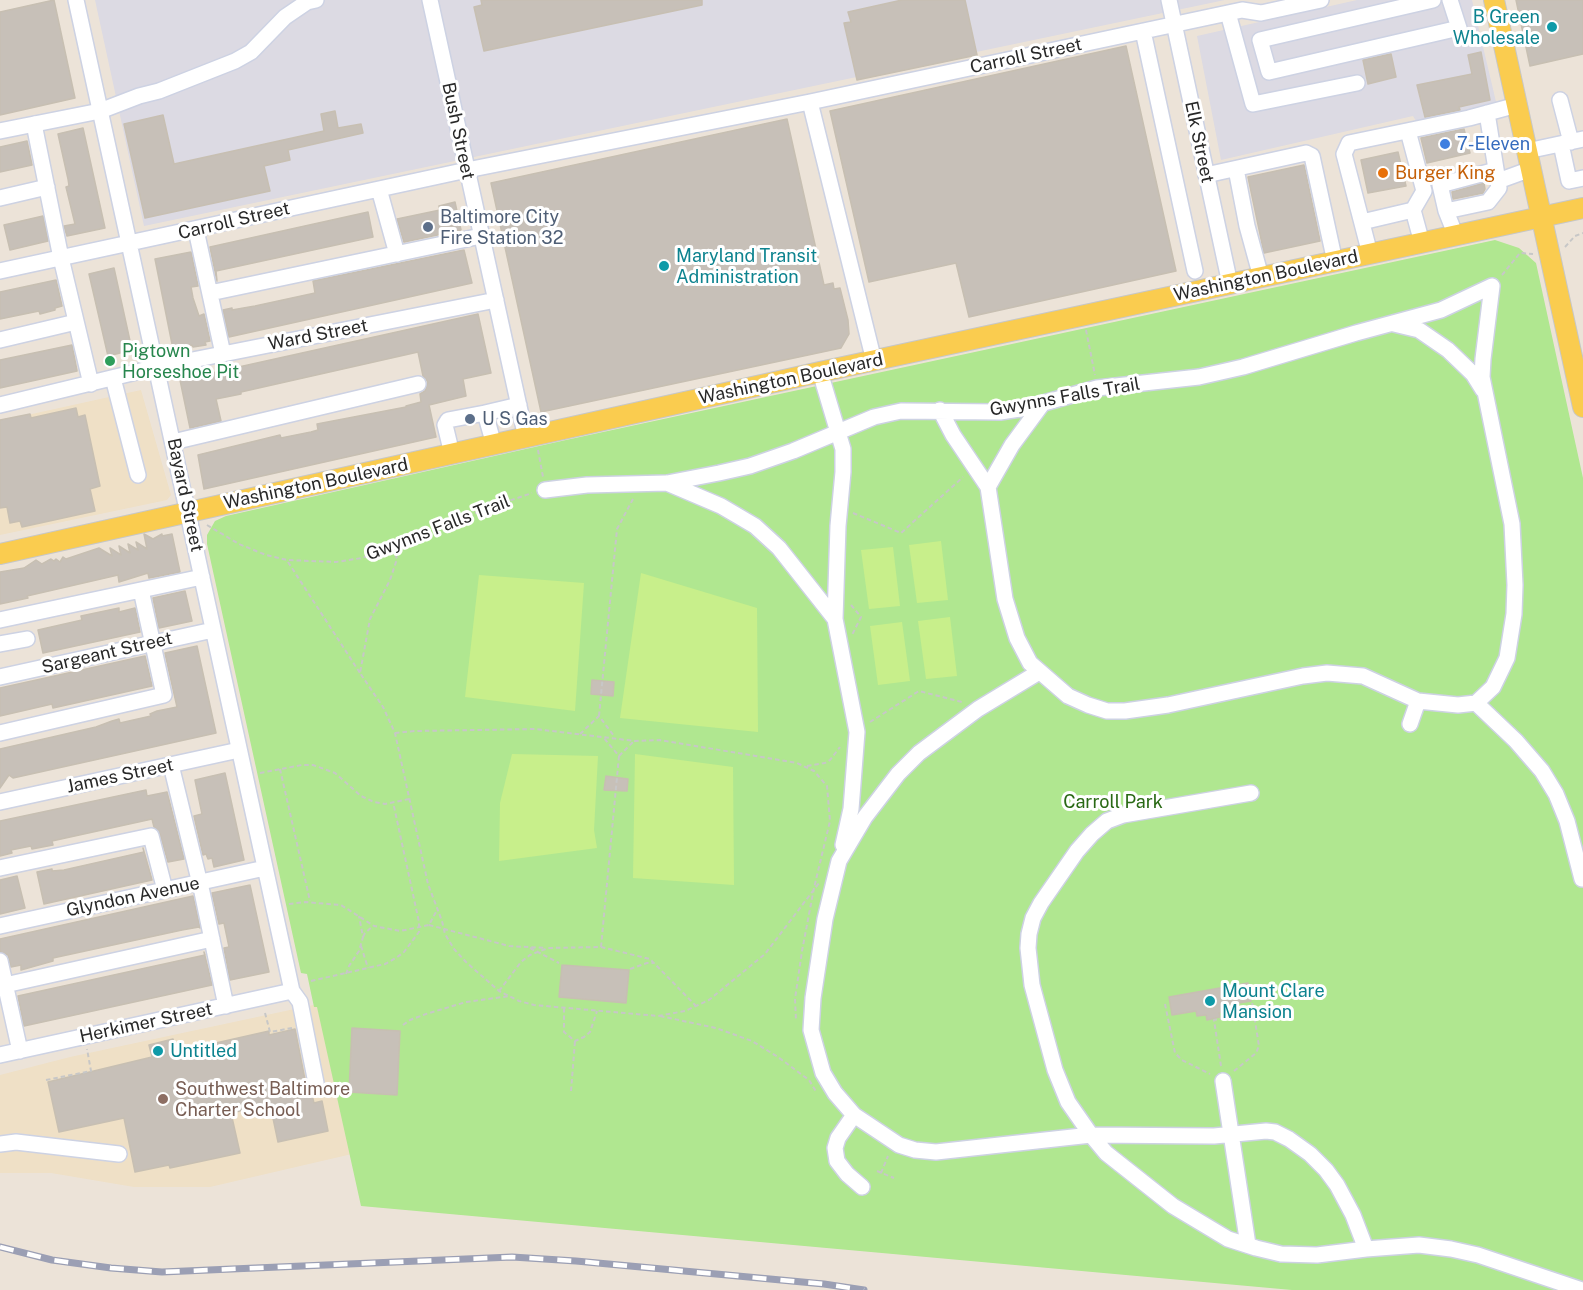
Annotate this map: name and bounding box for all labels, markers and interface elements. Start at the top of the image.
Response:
place label: B Green Wholesale [1453,6,1540,48]
marker: B Green Wholesale [1545,20,1559,34]
street label: Carroll Street [968,34,1084,78]
street label: Bush Street [437,80,479,182]
street label: Elk Street [1180,99,1218,185]
place label: 7-Eleven [1457,133,1530,155]
marker: 7-Eleven [1438,137,1452,151]
place label: Burger King [1395,162,1495,184]
marker: Burger King [1376,166,1390,180]
street label: Carroll Street [176,198,292,244]
place label: Baltimore City Fire Station 32 [440,206,563,248]
marker: Baltimore City Fire Station 32 [421,220,435,234]
place label: Maryland Transit Administration [676,245,817,288]
street label: Washington Boulevard [1172,246,1360,306]
marker: Maryland Transit Administration [657,259,671,273]
street label: Ward Street [266,315,370,355]
place label: Pigtown Horseshoe Pit [122,340,239,382]
street label: Washington Boulevard [697,349,885,409]
marker: Pigtown Horseshoe Pit [103,354,117,368]
street label: Gwynns Falls Trail [988,373,1142,421]
place label: U S Gas [482,408,548,430]
marker: U S Gas [463,412,477,426]
street label: Bayard Street [162,436,208,554]
street label: Washington Boulevard [222,454,410,514]
street label: Gwynns Falls Trail [363,491,513,565]
street label: Sargeant Street [39,627,175,679]
street label: James Street [65,754,175,798]
park label: Carroll Park [1063,791,1163,813]
street label: Glyndon Avenue [64,872,202,922]
place label: Mount Clare Mansion [1222,980,1325,1022]
marker: Mount Clare Mansion [1203,994,1217,1008]
street label: Herkimer Street [78,998,214,1048]
place label: Untitled [170,1040,237,1062]
marker: Untitled [151,1044,165,1058]
place label: Southwest Baltimore Charter School [175,1078,350,1120]
marker: Southwest Baltimore Charter School [156,1092,170,1106]

